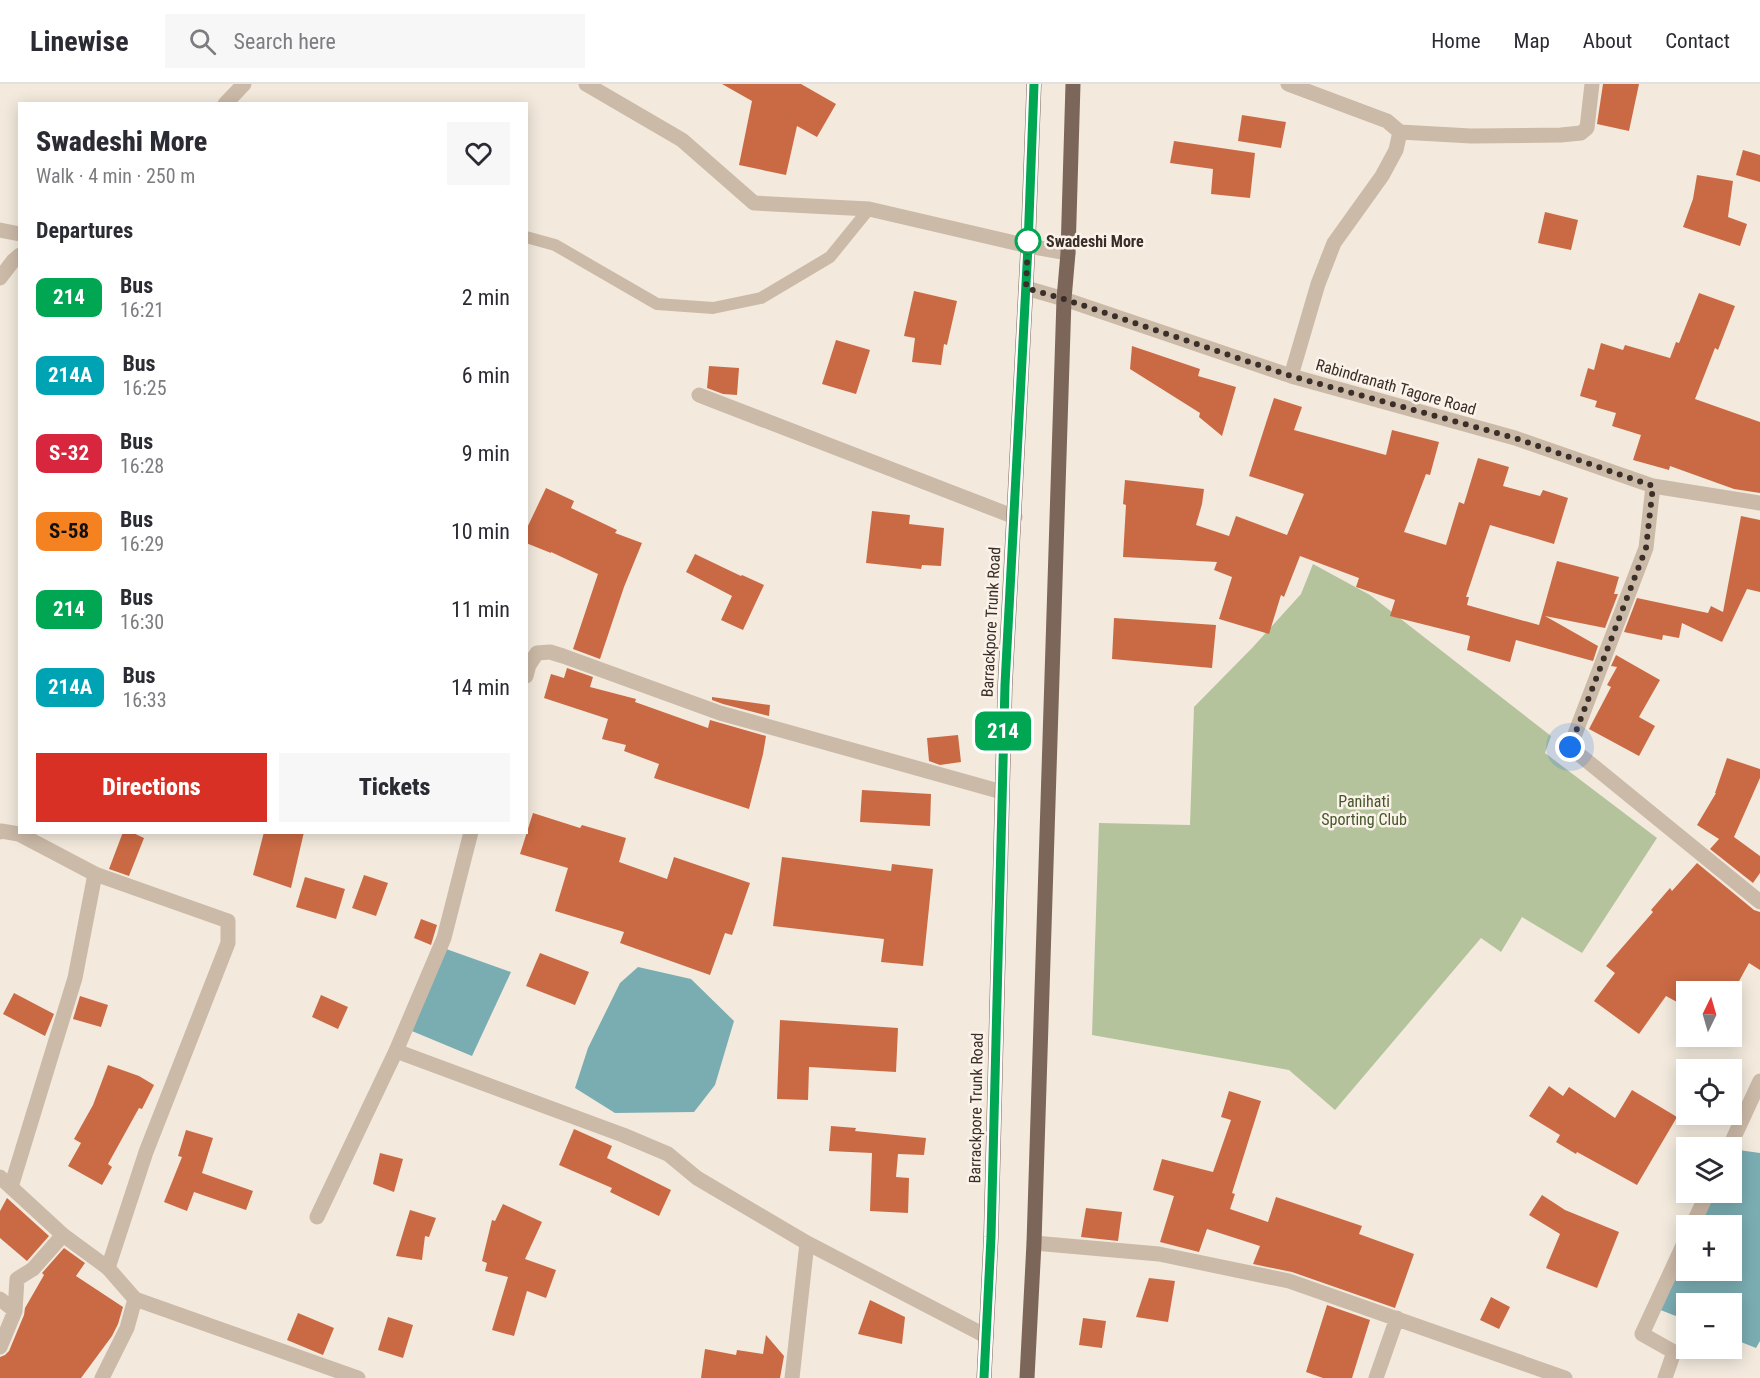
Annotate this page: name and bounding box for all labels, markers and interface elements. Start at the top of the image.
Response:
search box [165,14,585,68]
text: Linewise [30,25,129,58]
icon: search [186,25,219,58]
text: Search here [234,29,336,54]
text: Home [1431,29,1481,53]
text: Map [1514,29,1550,53]
text: About [1583,29,1632,53]
text: Contact [1665,29,1730,53]
button: heart [447,122,510,185]
text: Swadeshi More [36,125,207,158]
text: Walk · 4 min · 250 m [36,164,195,188]
text: Departures [36,218,133,243]
marker: Swadeshi More [1015,228,1041,254]
place label: Swadeshi More [1046,232,1144,251]
text: Bus [120,273,153,298]
text: 214 [53,285,85,309]
text: 2 min [462,285,510,310]
text: 16:21 [120,298,164,322]
text: Bus [122,351,156,376]
street label: Rabindranath Tagore Road [1314,355,1478,419]
text: 214A [48,363,92,387]
text: 6 min [462,363,510,388]
text: 16:25 [122,376,167,400]
text: Bus [120,429,153,454]
text: S-32 [49,441,89,465]
text: 9 min [462,441,510,466]
text: 16:28 [120,454,164,478]
text: Bus [120,507,153,532]
text: S-58 [49,519,89,543]
text: 10 min [451,519,510,544]
text: 16:29 [120,532,164,556]
street label: Barrackpore Trunk Road [978,546,1004,698]
text: Bus [120,585,153,610]
text: 214 [53,597,85,621]
text: 11 min [451,597,510,622]
text: 16:30 [120,610,164,634]
text: Bus [122,663,156,688]
text: 214A [48,675,92,699]
text: 14 min [451,675,510,700]
text: 16:33 [122,688,167,712]
line badge: 214 [968,712,1038,750]
text: 214 [987,719,1019,743]
your location [1555,732,1585,762]
button: Directions [36,753,267,822]
button: Tickets [279,753,510,822]
park label: Panihati Sporting Club [1321,792,1407,829]
north arrow [1676,981,1742,1047]
map controls [1676,981,1742,1359]
street label: Barrackpore Trunk Road [965,1032,987,1184]
button: locate [1676,1059,1742,1125]
button: layers [1676,1137,1742,1203]
button: + [1676,1215,1742,1281]
button: − [1676,1293,1742,1359]

